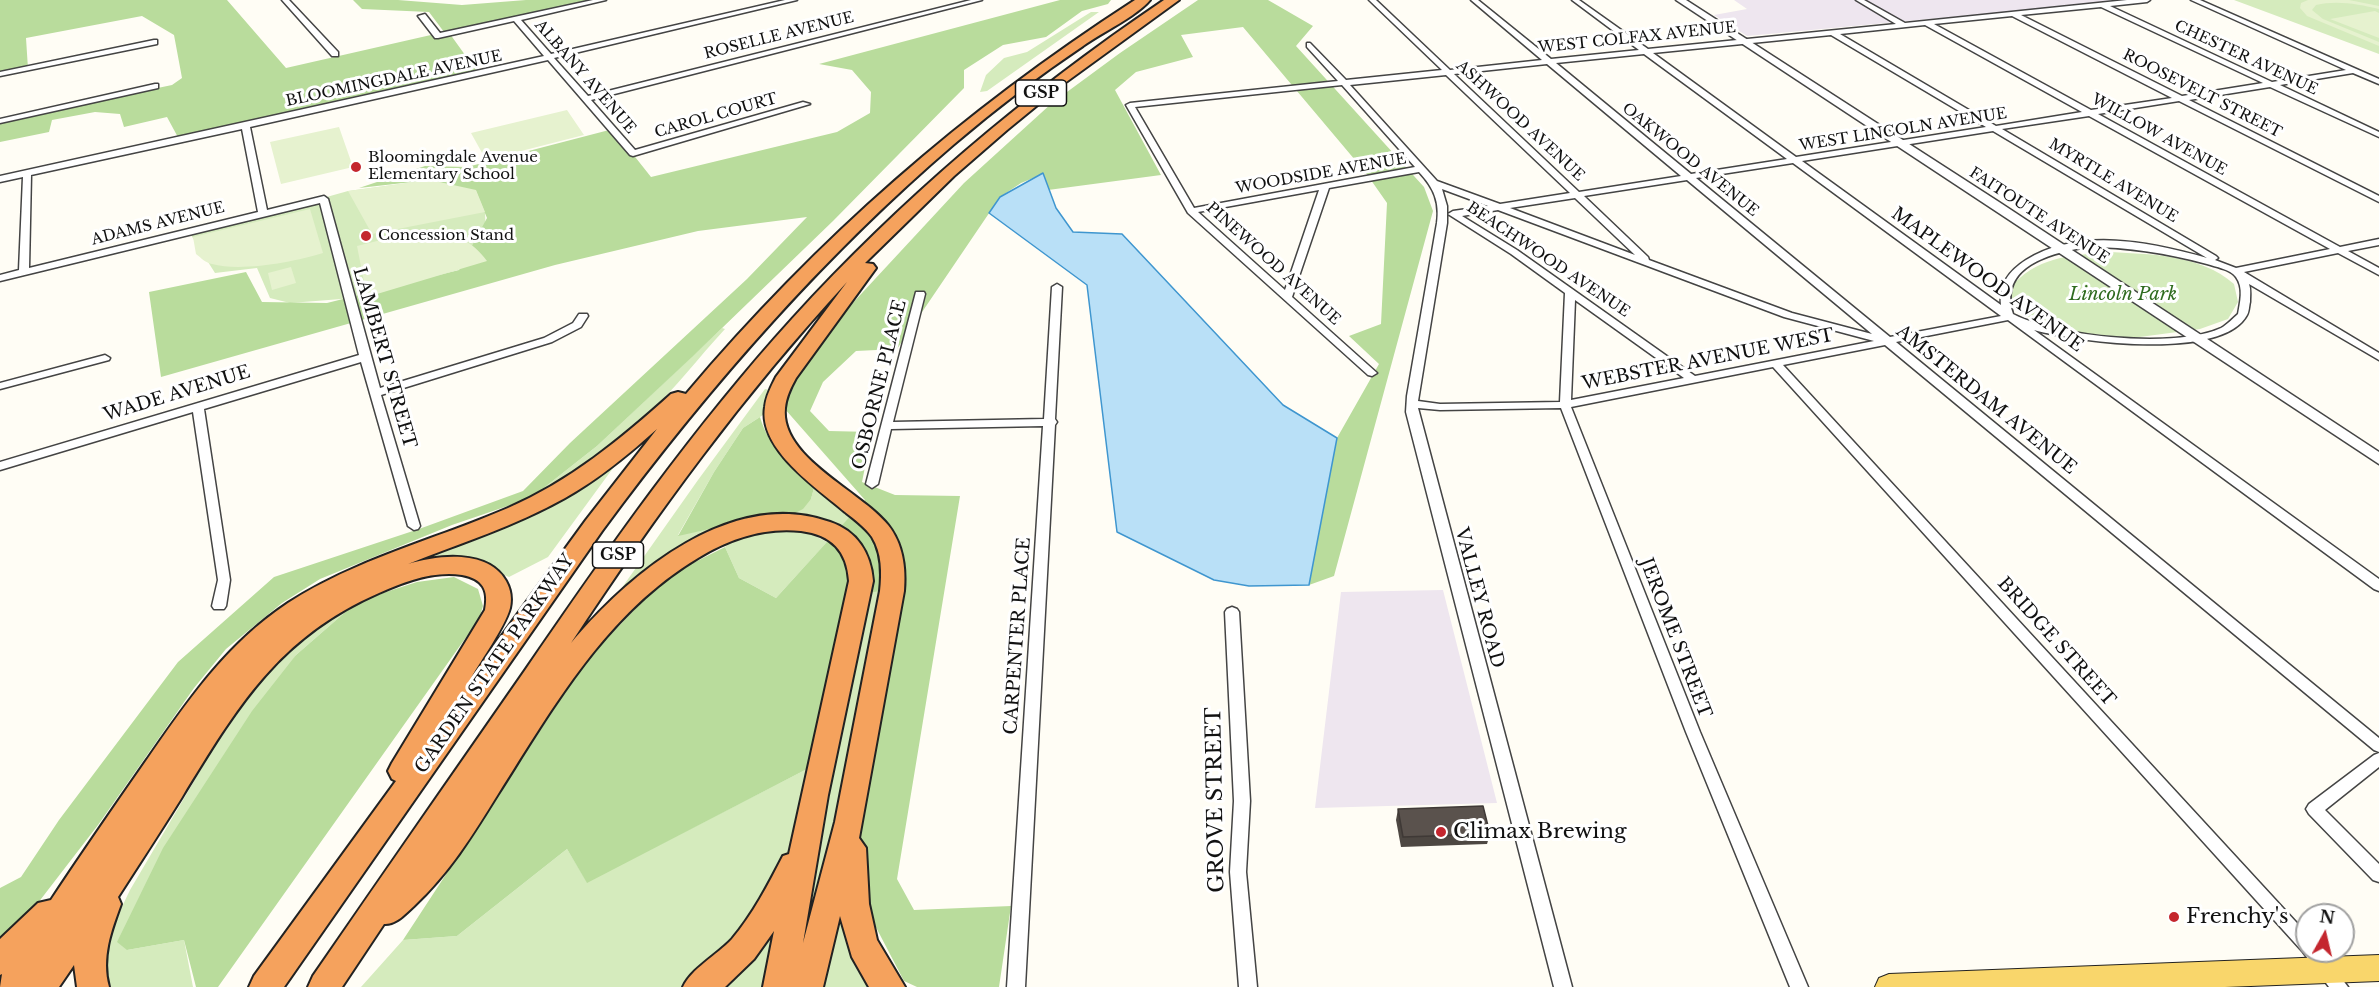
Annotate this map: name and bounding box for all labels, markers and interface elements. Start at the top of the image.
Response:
street label: ROSELLE AVENUE [702,9,856,63]
street label: ALBANY AVENUE [531,17,639,137]
street label: CHESTER AVENUE [2172,17,2320,99]
street label: WEST COLFAX AVENUE [1537,19,1737,57]
street label: ROOSEVELT STREET [2120,46,2284,142]
street label: BLOOMINGDALE AVENUE [284,47,504,111]
street label: ASHWOOD AVENUE [1452,57,1588,185]
road number: GSP [1016,80,1066,106]
street label: CAROL COURT [653,90,779,142]
street label: WILLOW AVENUE [2088,90,2230,180]
street label: OAKWOOD AVENUE [1618,99,1762,221]
street label: WEST LINCOLN AVENUE [1798,105,2008,155]
street label: MYRTLE AVENUE [2045,135,2181,227]
place label: Bloomingdale Avenue Elementary School [368,149,538,184]
street label: WOODSIDE AVENUE [1234,150,1408,198]
marker: Bloomingdale Avenue Elementary School [349,160,363,174]
street label: FAITOUTE AVENUE [1966,164,2112,268]
street label: ADAMS AVENUE [89,199,227,249]
street label: PINEWOOD AVENUE [1202,199,1344,329]
street label: BEACHWOOD AVENUE [1463,199,1633,321]
street label: MAPLEWOOD AVENUE [1887,203,2087,357]
place label: Concession Stand [378,227,514,245]
marker: Concession Stand [359,229,373,243]
street label: LAMBERT STREET [348,265,420,451]
park label: Lincoln Park [2069,284,2177,306]
street label: OSBORNE PLACE [848,298,912,472]
street label: AMSTERDAM AVENUE [1892,321,2080,479]
street label: WEBSTER AVENUE WEST [1580,325,1836,395]
street label: WADE AVENUE [101,361,253,427]
street label: VALLEY ROAD [1450,525,1508,671]
street label: CARPENTER PLACE [1000,537,1036,735]
road number: GSP [592,542,644,568]
street label: GARDEN STATE PARKWAY [411,550,579,778]
street label: JEROME STREET [1635,555,1715,721]
street label: BRIDGE STREET [1992,573,2120,711]
street label: GROVE STREET [1202,707,1230,893]
place label: Climax Brewing [1453,819,1627,845]
marker: Climax Brewing [1434,825,1448,839]
north arrow [2295,903,2355,963]
place label: Frenchy's [2186,904,2289,930]
text: N [2318,906,2336,928]
marker: Frenchy's [2167,910,2181,924]

